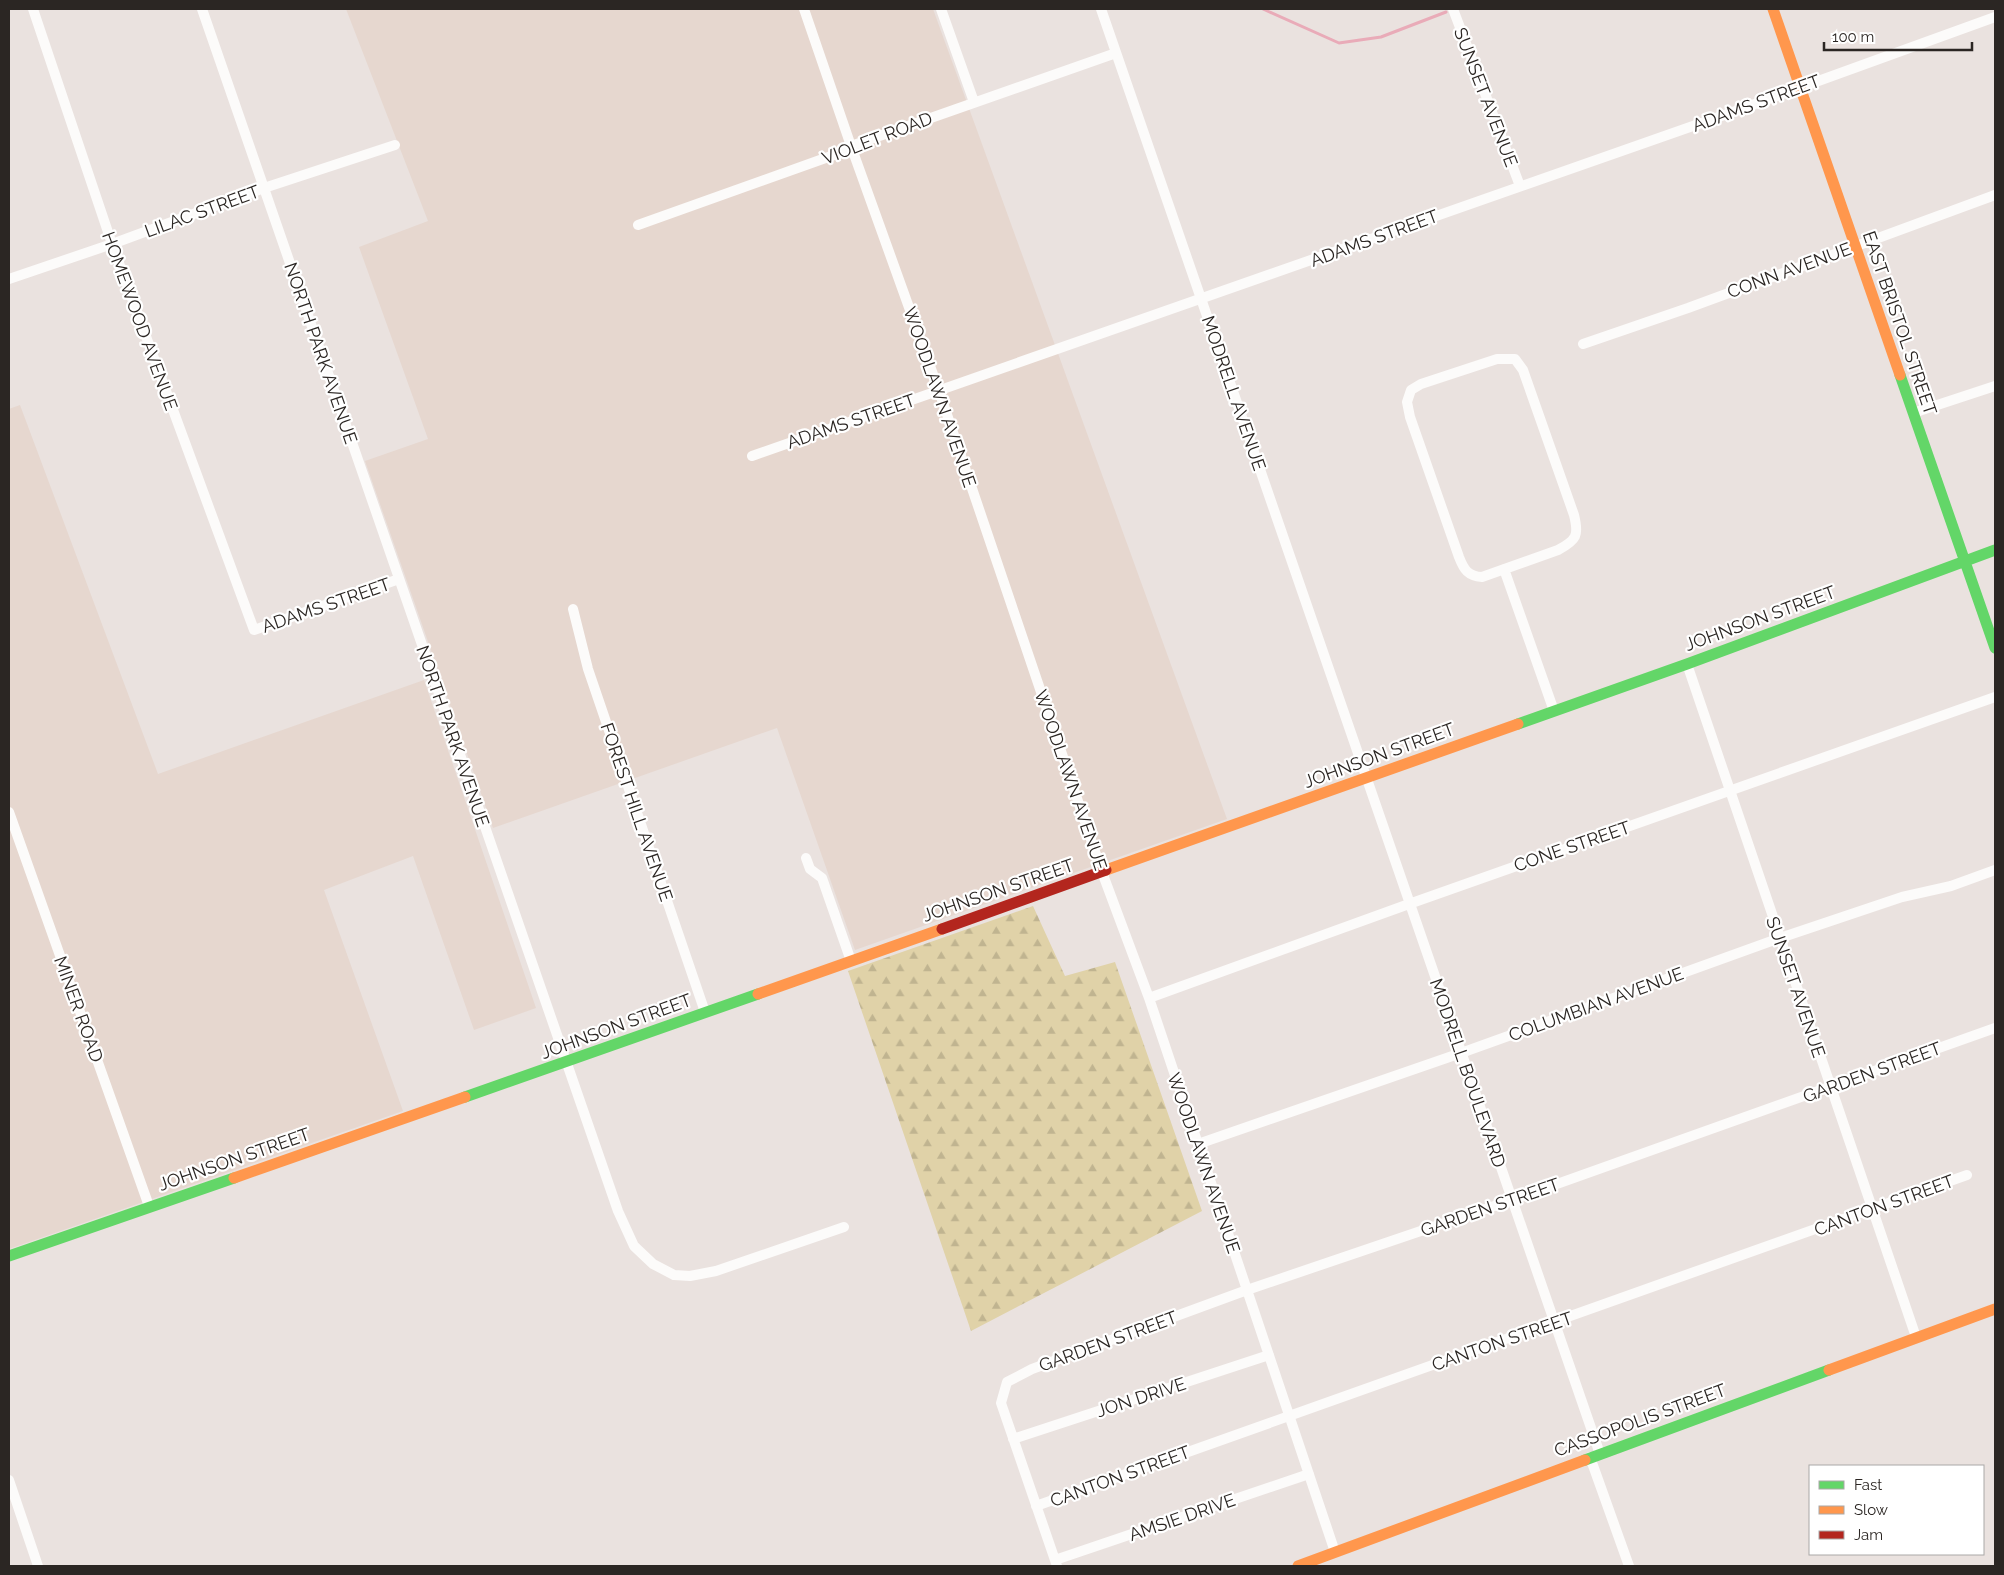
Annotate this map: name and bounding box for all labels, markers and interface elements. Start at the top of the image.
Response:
scale bar [1824,20,1972,52]
street label: SUNSET AVENUE [1450,24,1522,170]
text: 100 m [1832,28,1874,46]
street label: ADAMS STREET [1689,70,1823,136]
street label: VIOLET ROAD [819,107,935,169]
street label: LILAC STREET [142,181,262,241]
street label: ADAMS STREET [1307,205,1441,271]
street label: EAST BRISTOL STREET [1859,228,1941,418]
street label: HOMEWOOD AVENUE [98,229,182,413]
street label: CONN AVENUE [1724,238,1854,302]
street label: NORTH PARK AVENUE [280,260,362,446]
street label: WOODLAWN AVENUE [899,304,981,490]
street label: MODRELL AVENUE [1198,313,1270,473]
street label: ADAMS STREET [784,389,918,453]
street label: ADAMS STREET [259,573,393,637]
street label: JOHNSON STREET [1682,581,1838,655]
street label: NORTH PARK AVENUE [412,643,494,829]
street label: WOODLAWN AVENUE [1030,687,1112,873]
street label: JOHNSON STREET [1301,718,1457,792]
street label: FOREST HILL AVENUE [597,720,677,904]
street label: CONE STREET [1511,816,1633,876]
street label: JOHNSON STREET [919,854,1077,926]
street label: SUNSET AVENUE [1762,914,1830,1060]
street label: MINER ROAD [50,953,108,1065]
street label: COLUMBIAN AVENUE [1506,963,1686,1045]
street label: MODRELL BOULEVARD [1426,976,1510,1170]
street label: JOHNSON STREET [538,989,694,1063]
street label: GARDEN STREET [1800,1037,1944,1107]
street label: WOODLAWN AVENUE [1163,1070,1245,1256]
street label: JOHNSON STREET [155,1123,313,1195]
street label: CANTON STREET [1811,1170,1957,1240]
street label: GARDEN STREET [1418,1173,1562,1241]
street label: GARDEN STREET [1036,1306,1180,1376]
street label: CANTON STREET [1429,1307,1575,1375]
street label: JON DRIVE [1094,1373,1188,1421]
street label: CASSOPOLIS STREET [1551,1379,1729,1461]
street label: CANTON STREET [1047,1441,1193,1511]
legend [1809,1465,1984,1555]
text: Fast [1854,1476,1882,1494]
street label: AMSIE DRIVE [1126,1489,1238,1545]
text: Slow [1854,1501,1888,1519]
text: Jam [1854,1526,1883,1544]

